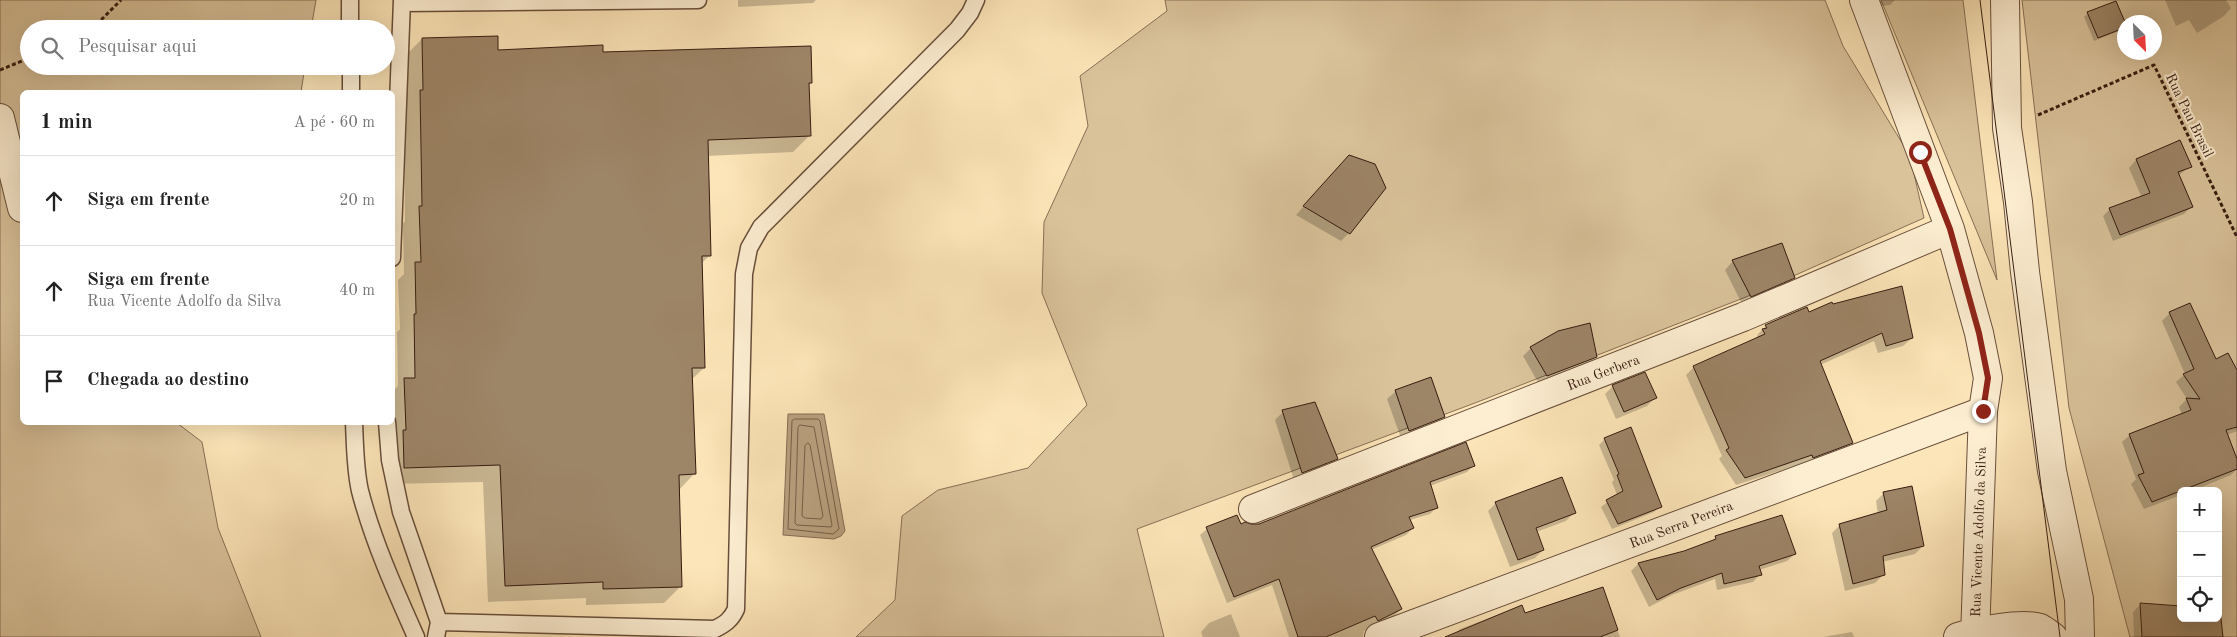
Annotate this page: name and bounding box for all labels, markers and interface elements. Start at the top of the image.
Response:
north arrow [2117,15,2162,60]
search box [20,20,395,75]
icon: search [38,34,66,62]
text: Pesquisar aqui [78,38,197,57]
street label: Rua Pau Brasil [2163,71,2216,160]
text: 1 min [40,112,93,133]
text: A pé · 60 m [293,115,375,131]
route start [1909,141,1932,164]
icon: ahead [40,187,68,215]
text: Siga em frente [87,191,210,210]
text: 20 m [339,193,375,209]
text: Siga em frente [87,271,210,290]
icon: ahead [40,277,68,305]
text: 40 m [339,283,375,299]
text: Rua Vicente Adolfo da Silva [87,294,281,310]
street label: Rua Gerbera [1565,353,1642,393]
icon: arrive [40,367,68,395]
text: Chegada ao destino [87,371,249,390]
route end [1972,400,1995,423]
street label: Rua Vicente Adolfo da Silva [1969,447,1989,617]
map controls [2177,487,2222,622]
button: + [2177,487,2222,532]
street label: Rua Serra Pereira [1628,499,1735,551]
button: − [2177,532,2222,577]
button: locate [2177,577,2222,622]

